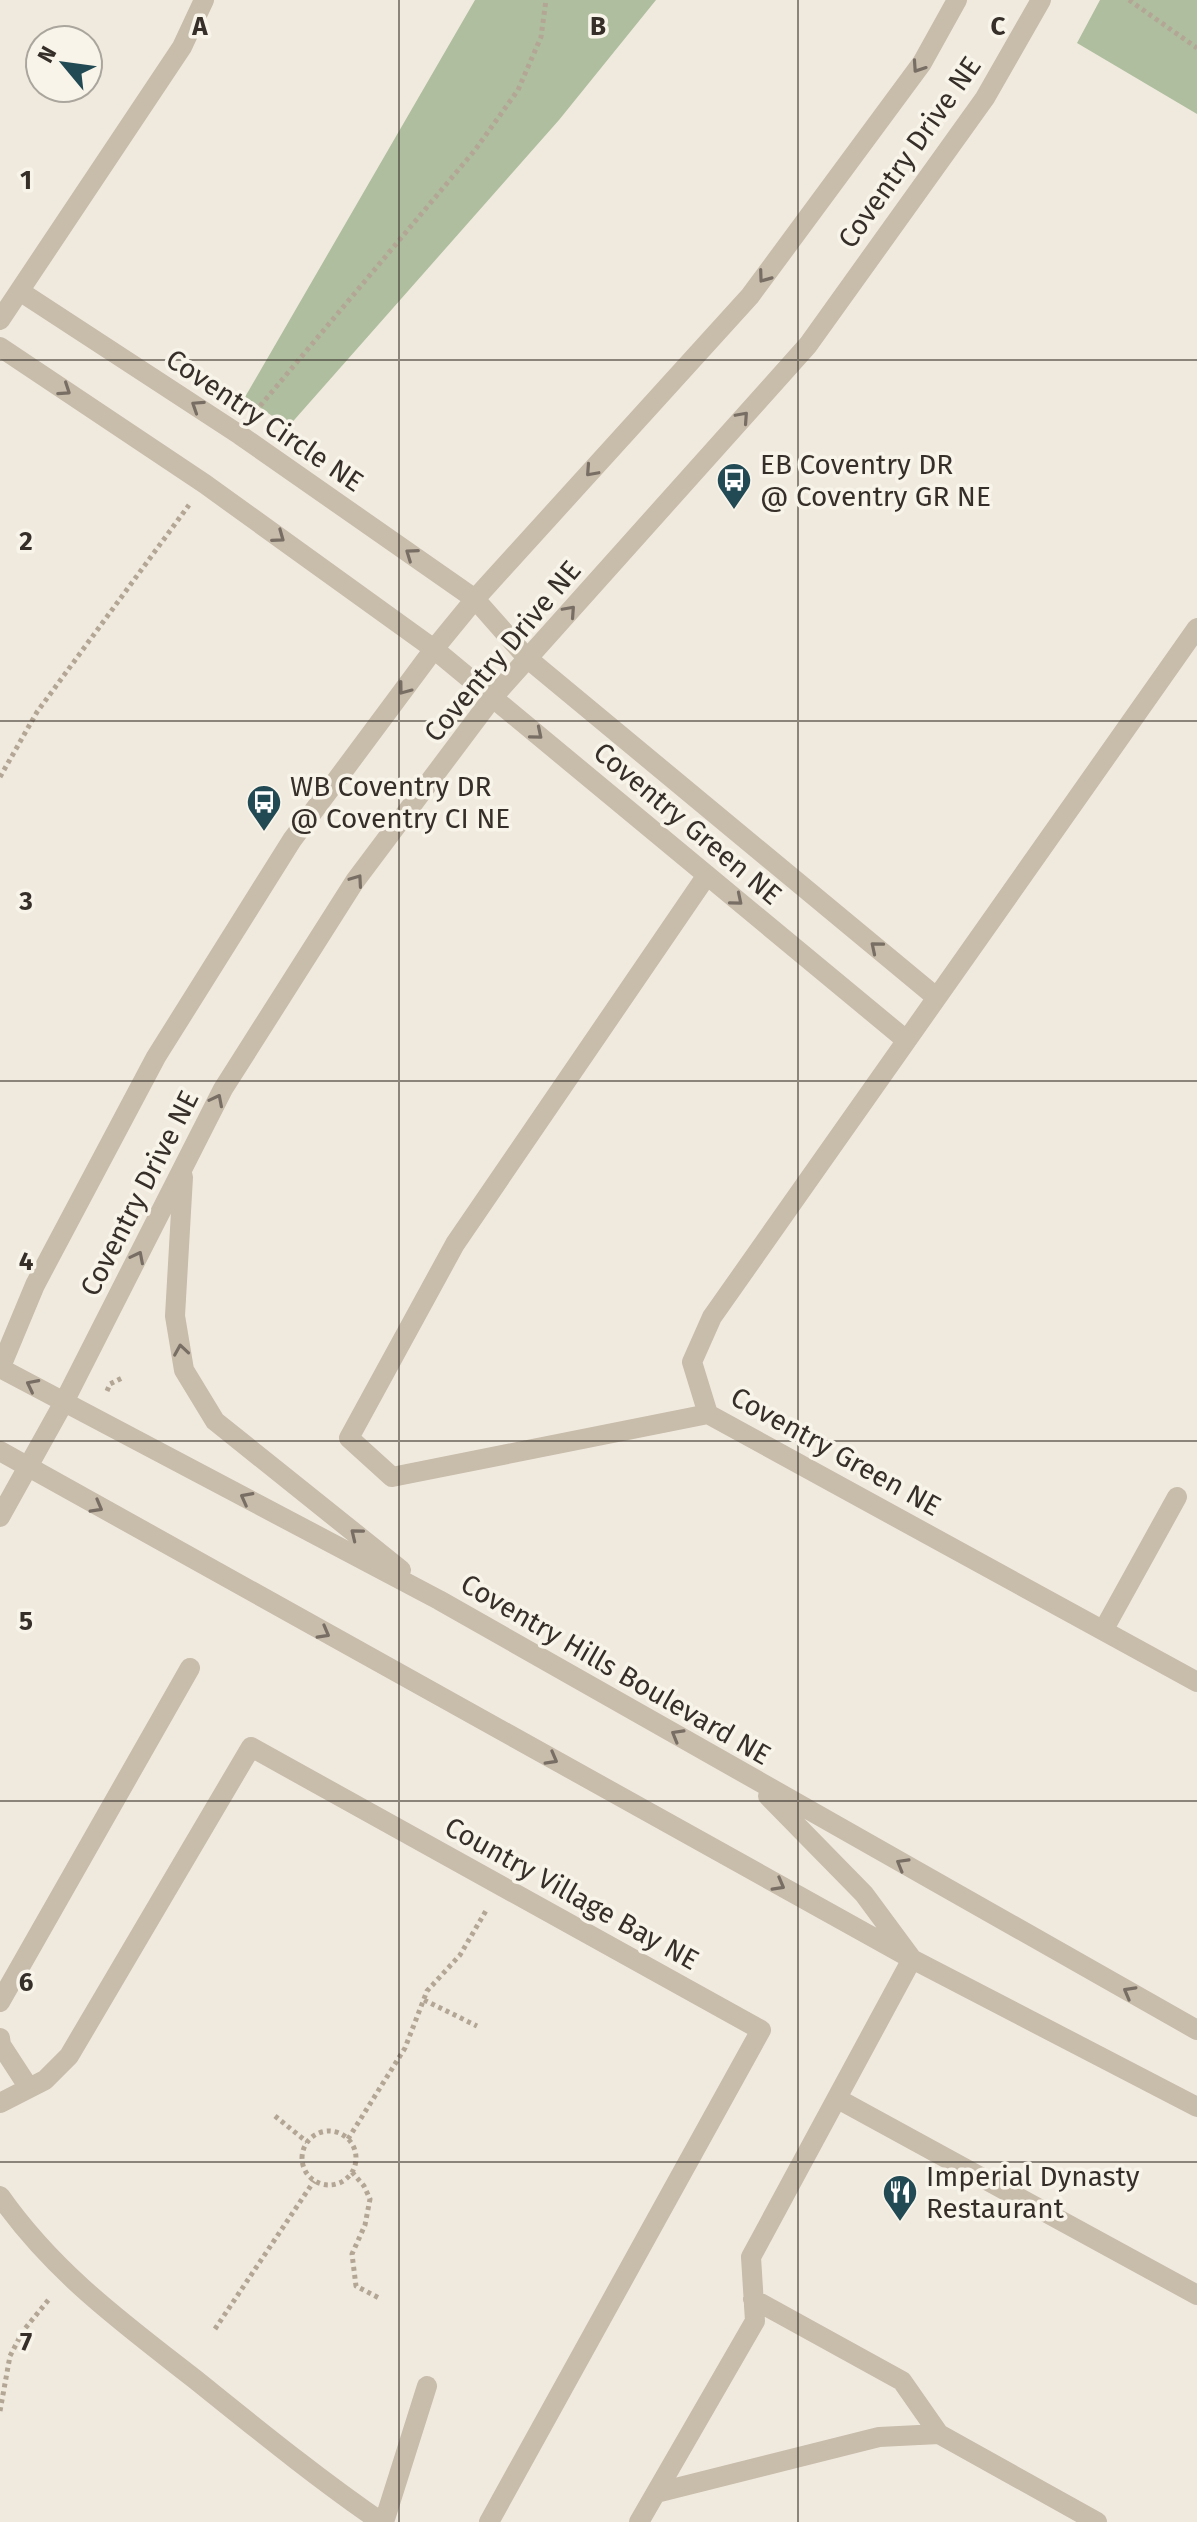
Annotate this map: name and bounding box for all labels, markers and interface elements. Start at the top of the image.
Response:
text: A [191,11,208,42]
text: B [590,11,606,42]
text: C [991,11,1006,42]
north arrow [24,24,104,104]
text: N [32,42,62,67]
street label: Coventry Drive NE [831,50,988,254]
one-way arrow [912,59,927,73]
text: 1 [20,165,32,196]
one-way arrow [759,268,773,282]
street label: Coventry Circle NE [160,342,370,499]
one-way arrow [56,380,71,395]
one-way arrow [191,401,206,416]
one-way arrow [734,412,748,427]
place label: EB Coventry DR @ Coventry GR NE [760,448,991,513]
one-way arrow [586,461,600,476]
bus stop icon: EB Coventry DR @ Coventry GR NE [715,461,753,511]
text: 2 [19,526,33,557]
one-way arrow [271,527,285,542]
one-way arrow [405,549,420,564]
street label: Coventry Drive NE [417,554,588,748]
one-way arrow [560,605,575,620]
one-way arrow [399,681,413,695]
one-way arrow [528,724,543,739]
street label: Coventry Green NE [587,735,788,912]
place label: WB Coventry DR @ Coventry CI NE [290,770,510,835]
bus stop icon: WB Coventry DR @ Coventry CI NE [245,783,283,833]
one-way arrow [347,875,362,889]
text: 3 [18,886,33,917]
one-way arrow [728,890,743,905]
one-way arrow [871,942,885,957]
street label: Coventry Drive NE [73,1085,205,1301]
one-way arrow [208,1093,223,1108]
text: 4 [19,1246,34,1277]
one-way arrow [128,1251,144,1266]
one-way arrow [173,1343,190,1357]
one-way arrow [26,1380,41,1395]
street label: Coventry Green NE [725,1380,946,1523]
one-way arrow [239,1492,254,1507]
one-way arrow [88,1497,103,1513]
one-way arrow [350,1529,365,1543]
street label: Coventry Hills Boulevard NE [455,1567,777,1772]
text: 5 [19,1606,33,1637]
one-way arrow [316,1623,330,1639]
one-way arrow [671,1729,685,1745]
one-way arrow [543,1749,558,1765]
street label: Country Village Bay NE [439,1810,704,1977]
one-way arrow [897,1858,911,1874]
one-way arrow [770,1875,785,1891]
text: 6 [19,1967,34,1998]
one-way arrow [1123,1986,1138,2002]
place label: Imperial Dynasty Restaurant [926,2160,1140,2225]
restaurant icon: Imperial Dynasty Restaurant [881,2173,919,2223]
text: 7 [20,2327,32,2358]

